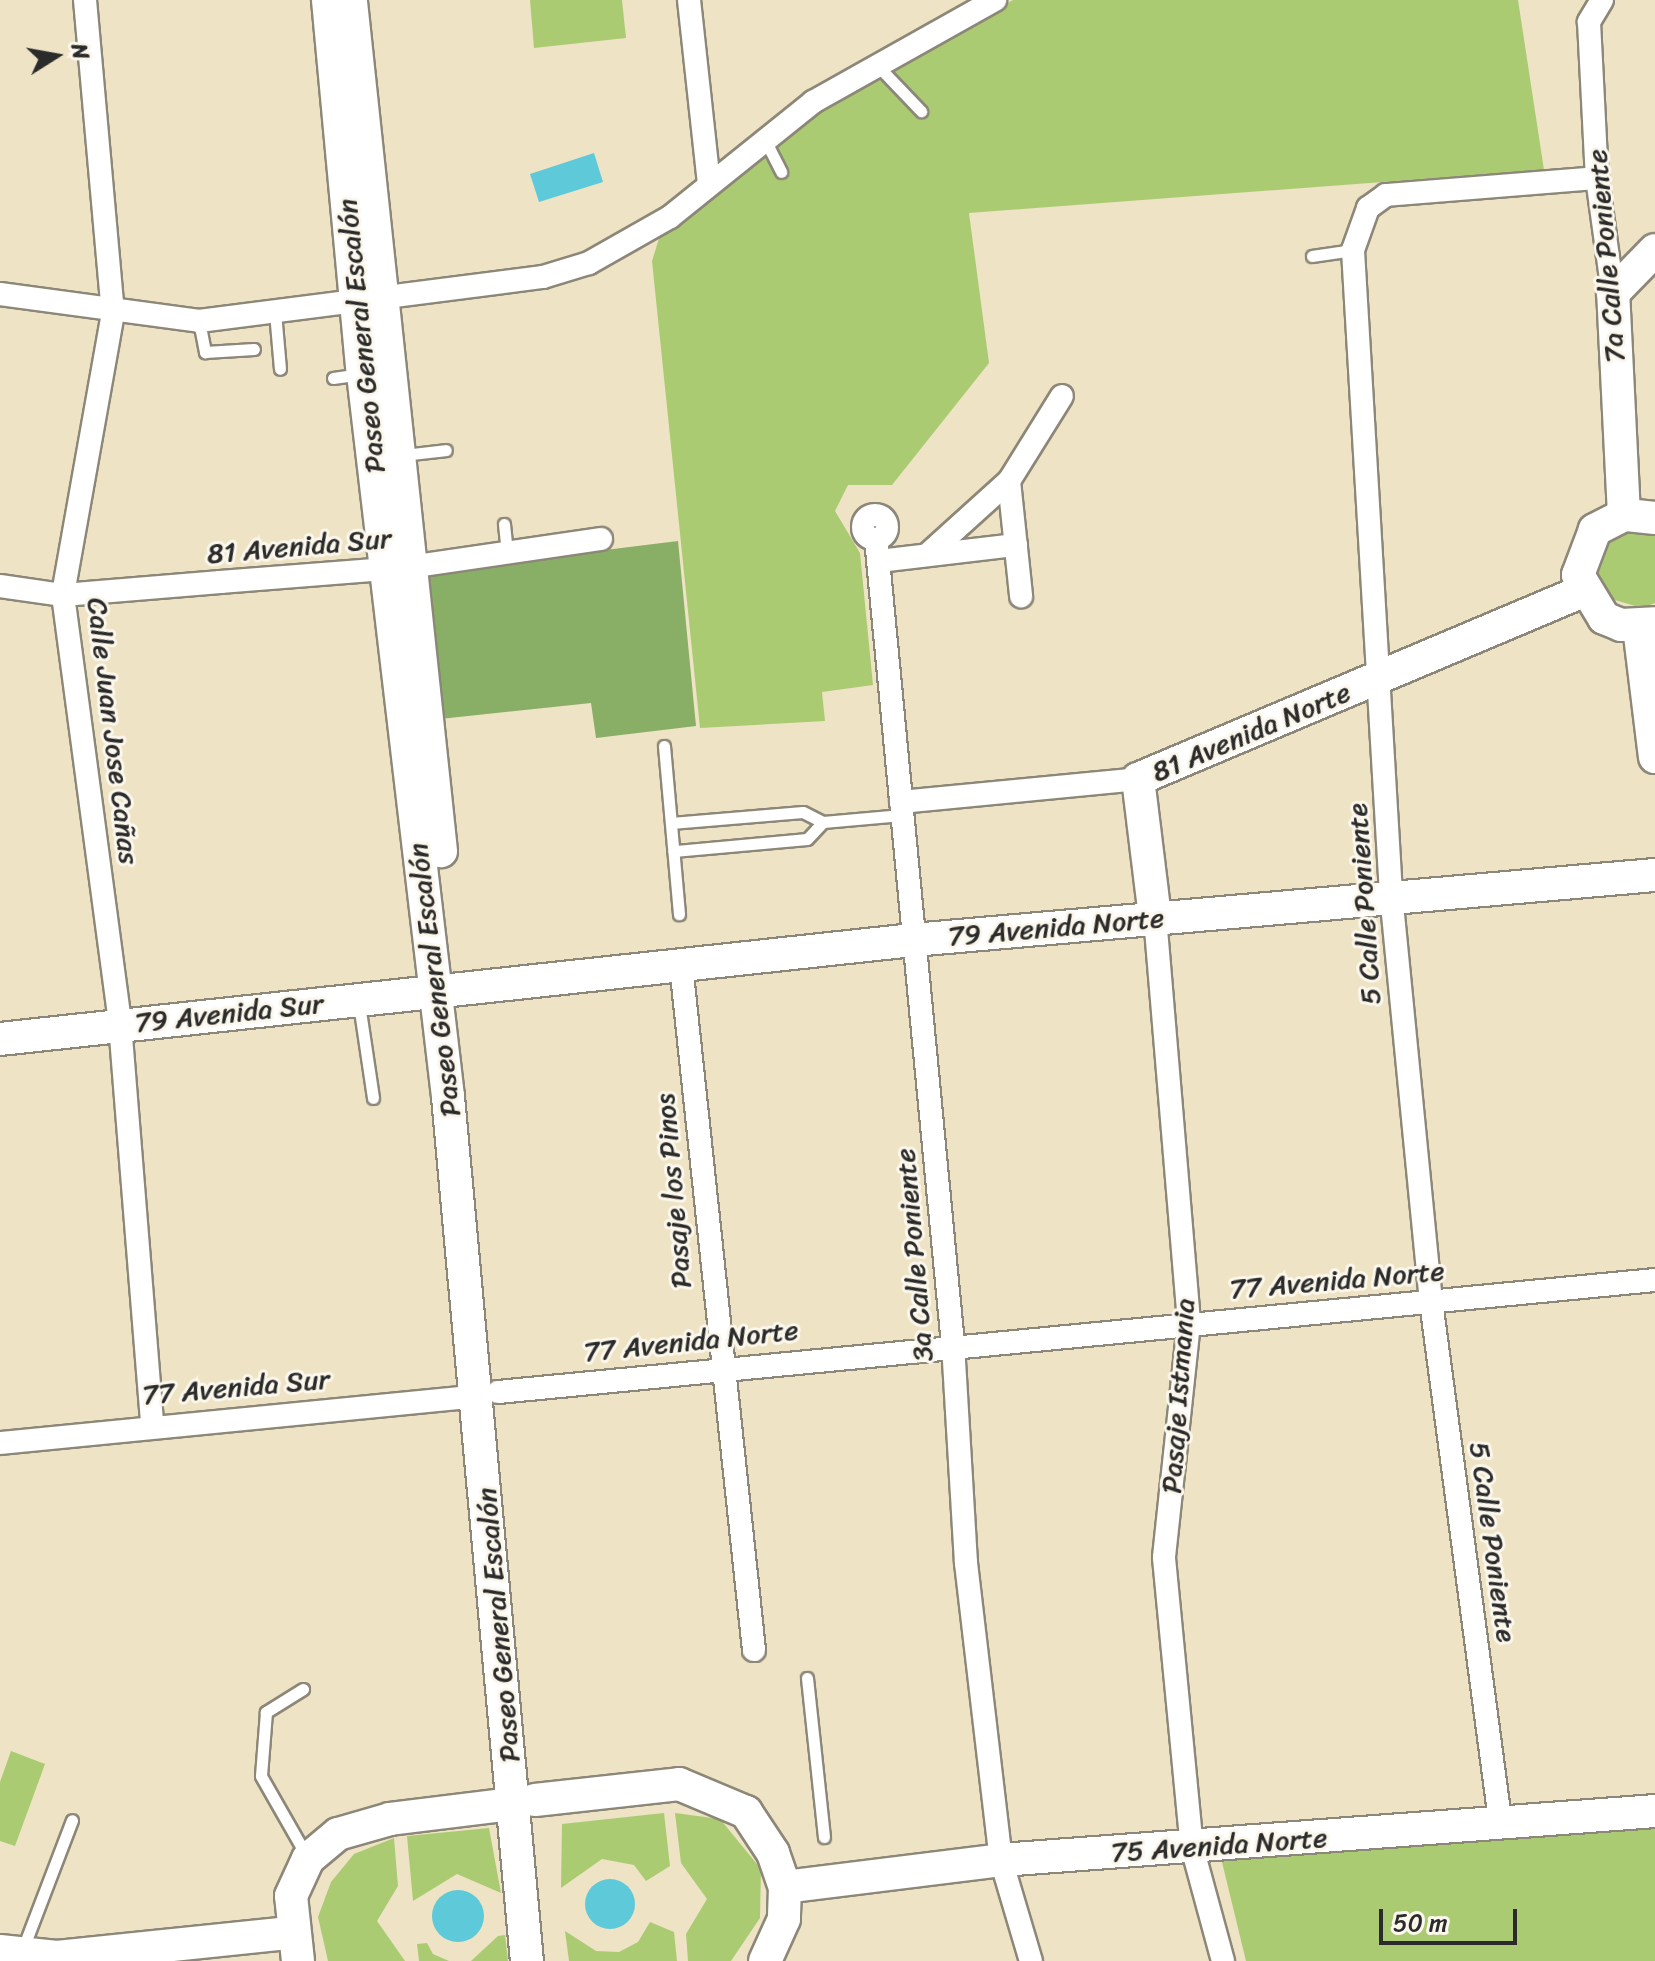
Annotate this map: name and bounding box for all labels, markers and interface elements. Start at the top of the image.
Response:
north arrow [16,16,96,96]
text: N [59,40,101,63]
street label: 7a Calle Poniente [1580,148,1632,364]
street label: Paseo General Escalón [330,197,392,475]
street label: 81 Avenida Sur [205,521,393,571]
street label: Calle Juan Jose Cañas [80,595,146,867]
street label: 81 Avenida Norte [1147,675,1355,789]
street label: 5 Calle Poniente [1340,802,1388,1006]
street label: Paseo General Escalón [401,841,467,1119]
street label: 79 Avenida Norte [947,901,1165,953]
street label: 79 Avenida Sur [133,986,325,1040]
street label: Pasaje los Pinos [648,1091,698,1291]
street label: 3a Calle Poniente [888,1147,940,1363]
street label: 77 Avenida Norte [1228,1254,1446,1306]
street label: Pasaje Istmania [1154,1297,1202,1495]
street label: 77 Avenida Norte [582,1313,800,1369]
street label: 77 Avenida Sur [141,1362,331,1412]
street label: 5 Calle Poniente [1462,1440,1524,1644]
street label: Paseo General Escalón [469,1486,527,1764]
street label: 75 Avenida Norte [1110,1821,1328,1869]
scale bar [1383,1893,1521,1943]
text: 50 m [1393,1902,1448,1944]

